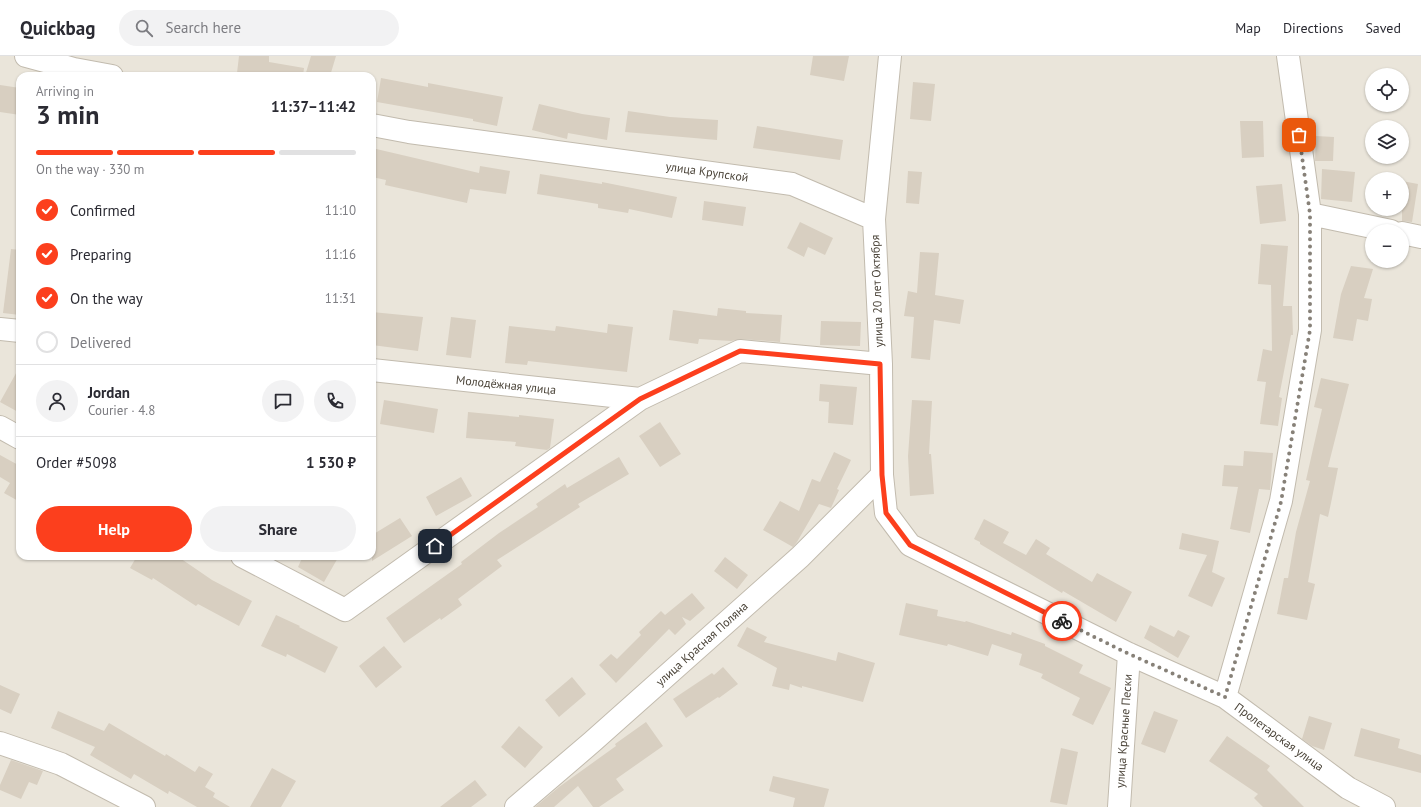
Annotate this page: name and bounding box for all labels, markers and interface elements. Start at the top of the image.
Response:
search box [119,10,399,46]
text: Quickbag [20,16,95,40]
icon: search [133,17,155,39]
text: Search here [165,18,241,37]
text: Map [1235,19,1261,37]
text: Directions [1283,19,1343,37]
text: Saved [1365,19,1401,37]
map controls [1365,68,1409,268]
button: locate [1365,68,1409,112]
text: Arriving in [36,83,94,100]
text: 11:37–11:42 [271,97,356,116]
text: 3 min [36,98,99,131]
pin [1282,118,1316,152]
button: layers [1365,120,1409,164]
icon: bag [1288,124,1310,146]
street label: улица Крупской [665,158,749,185]
text: On the way · 330 m [36,161,144,178]
button: + [1365,172,1409,216]
icon: check [36,199,58,221]
text: Confirmed [70,201,135,220]
text: 11:10 [325,202,356,219]
button: − [1365,224,1409,268]
street label: улица 20 лет Октября [867,234,886,348]
icon: check [36,243,58,265]
text: Preparing [70,245,132,264]
text: 11:16 [325,246,356,263]
icon: check [36,287,58,309]
text: On the way [70,289,143,308]
text: 11:31 [325,290,356,307]
text: Delivered [70,333,131,352]
street label: Молодёжная улица [455,372,557,397]
button: person [36,380,78,422]
button: chat [262,380,304,422]
button: phone [314,380,356,422]
text: Jordan [88,383,130,402]
text: Courier · 4.8 [88,402,155,419]
text: Order #5098 [36,453,117,472]
text: 1 530 ₽ [306,453,356,472]
button: Help [36,506,192,552]
button: Share [200,506,356,552]
pin [418,529,452,563]
icon: home [424,535,446,557]
street label: улица Красная Поляна [653,598,751,689]
courier [1042,601,1082,641]
icon: bike [1051,610,1073,632]
street label: улица Красные Пески [1112,673,1135,788]
street label: Пролетарская улица [1232,699,1327,774]

